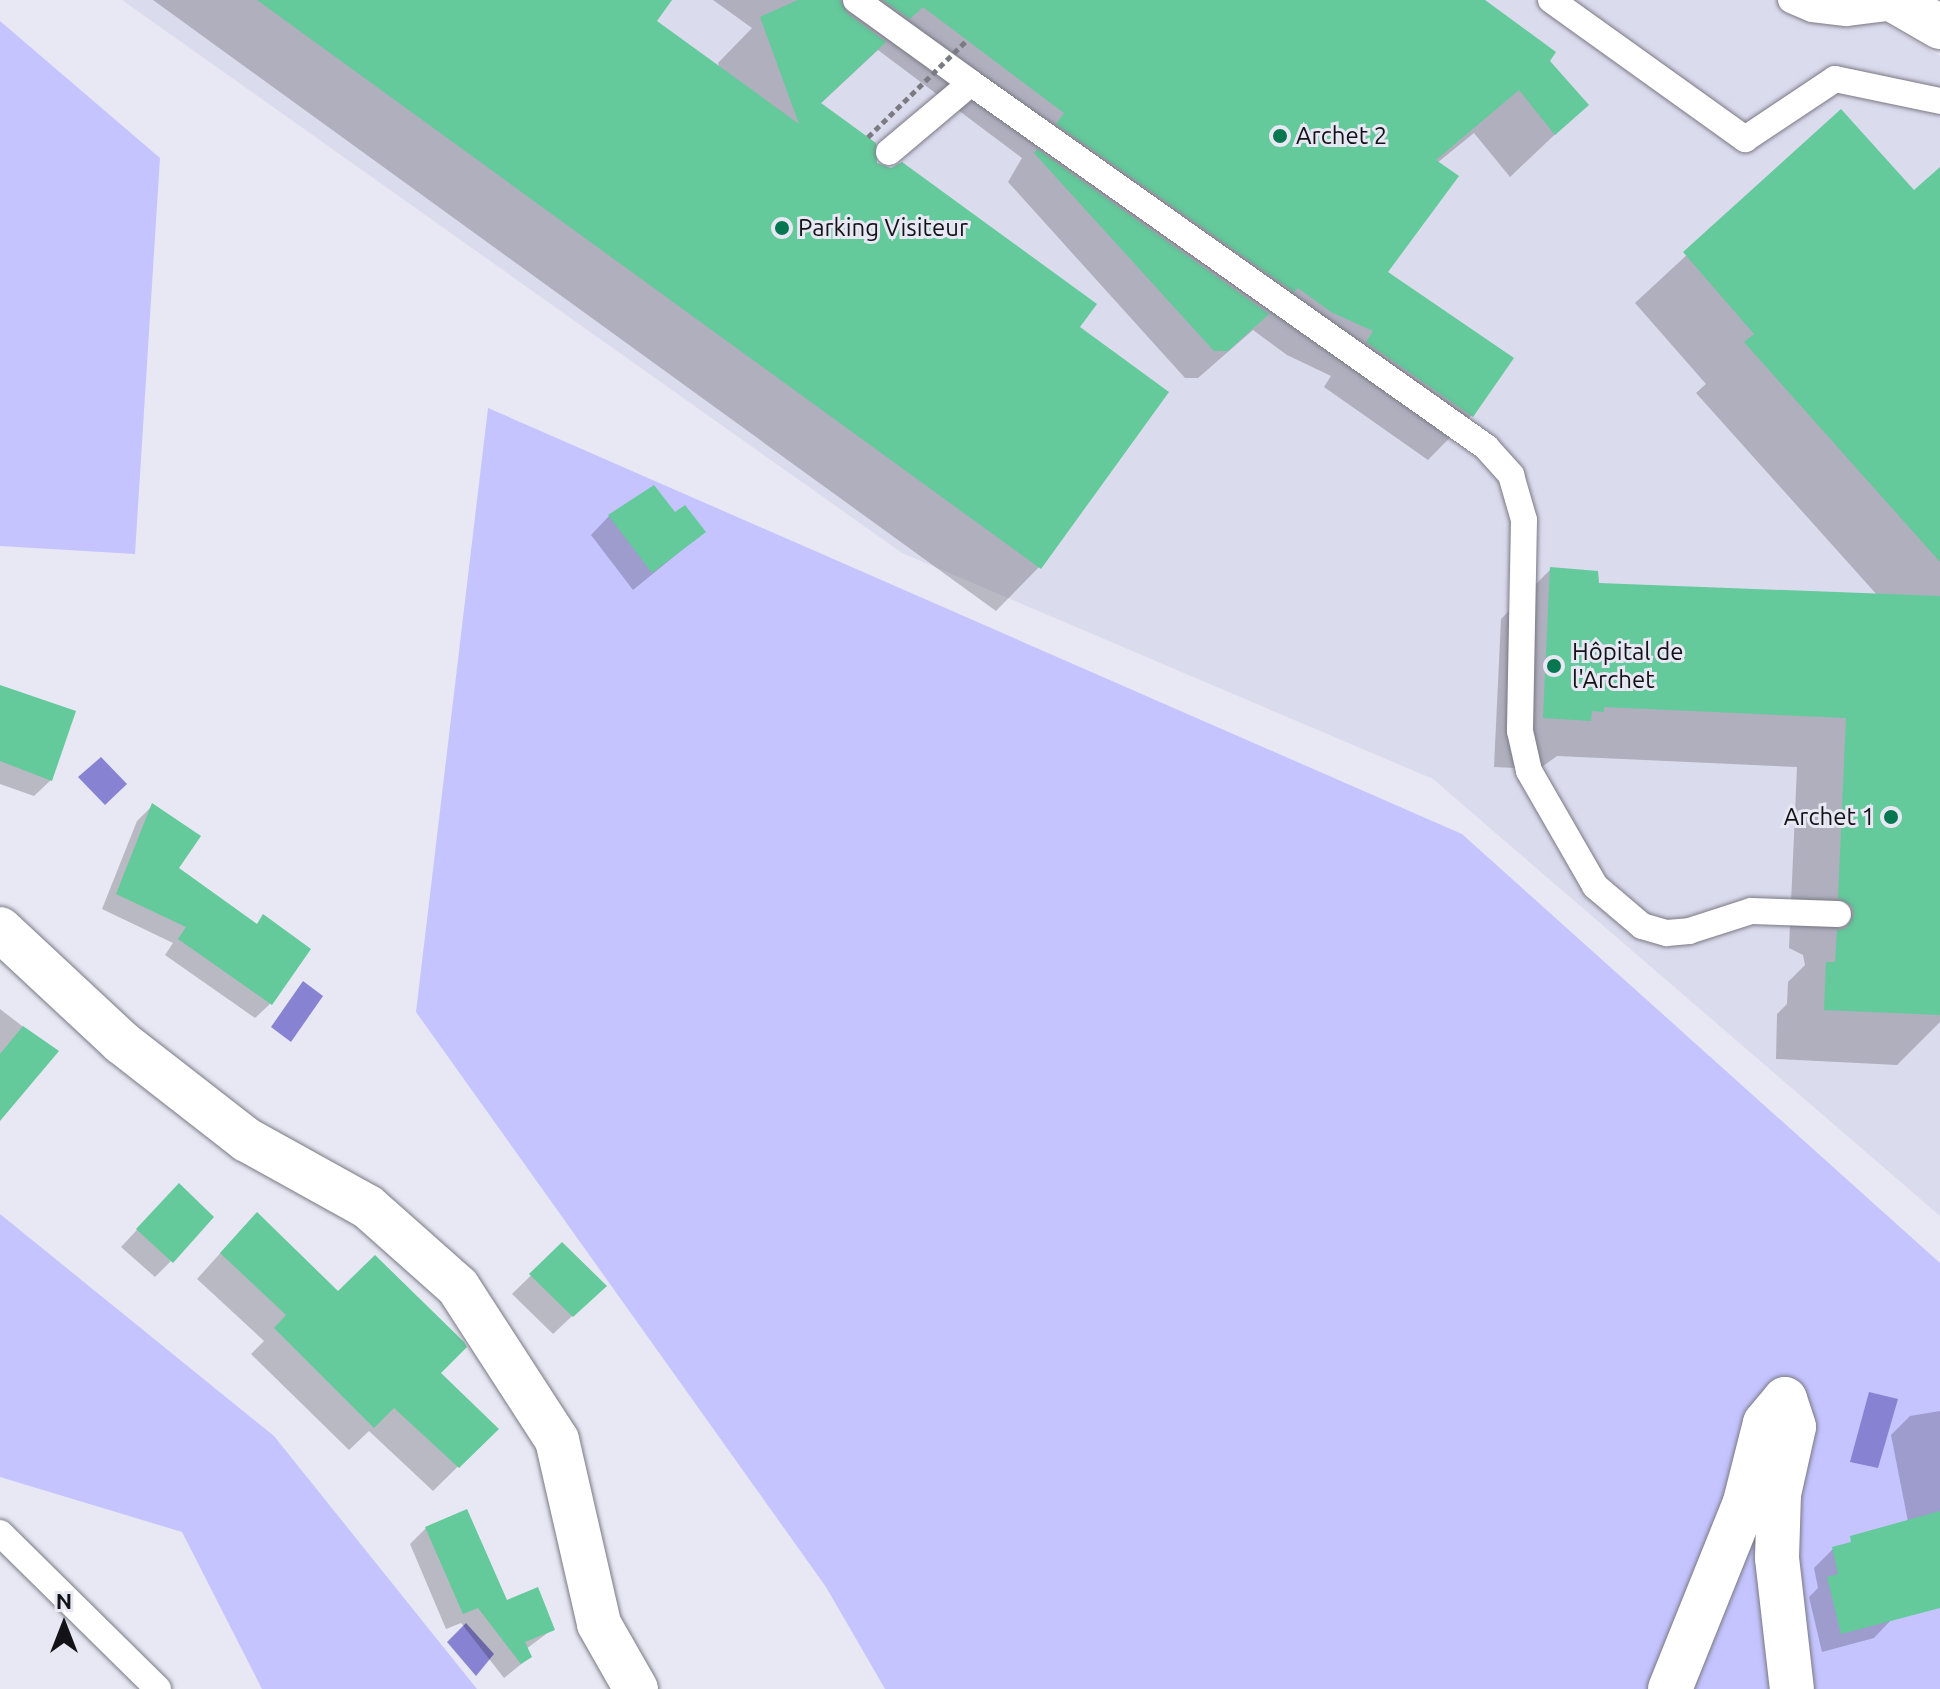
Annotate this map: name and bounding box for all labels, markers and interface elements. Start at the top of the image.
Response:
place label: Archet 2 [1296,122,1387,150]
marker: Archet 2 [1271,127,1289,145]
place label: Parking Visiteur [798,214,968,242]
marker: Parking Visiteur [773,219,791,237]
place label: Hôpital de l'Archet [1572,638,1683,694]
marker: Hôpital de l'Archet [1543,655,1565,677]
place label: Archet 1 [1784,803,1875,831]
marker: Archet 1 [1882,808,1900,826]
north arrow [24,1585,104,1665]
text: N [56,1588,72,1613]

